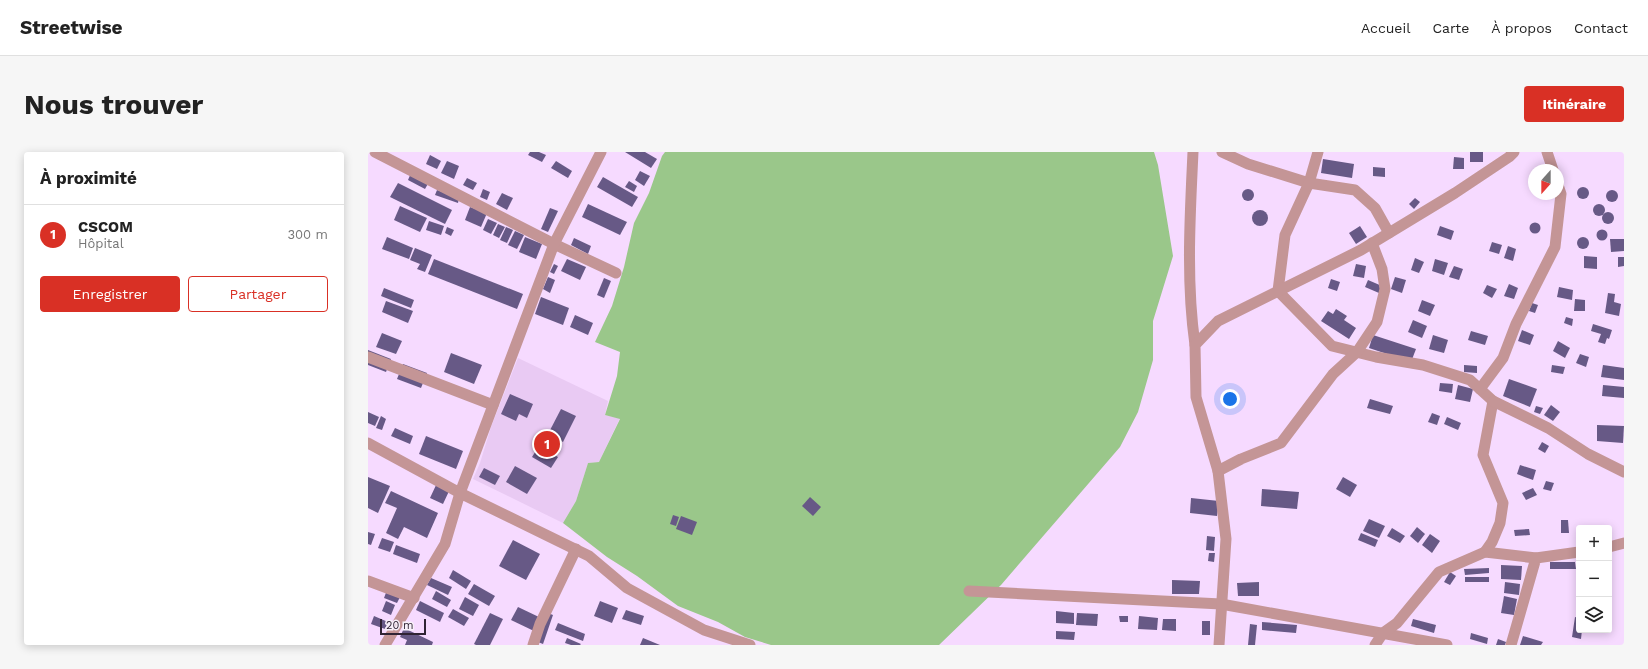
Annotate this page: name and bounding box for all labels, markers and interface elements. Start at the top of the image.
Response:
text: Streetwise [20,16,123,39]
text: Accueil [1361,20,1410,36]
text: Carte [1432,20,1469,36]
text: À propos [1491,20,1552,36]
text: Contact [1574,20,1628,36]
button: Itinéraire [1524,86,1624,122]
text: Nous trouver [24,88,203,121]
north arrow [1528,164,1564,200]
text: À proximité [40,168,137,188]
text: CSCOM [78,218,133,236]
text: 1 [50,227,56,242]
text: 300 m [287,227,328,242]
text: Hôpital [78,236,124,251]
button: Enregistrer [40,276,180,312]
button: Partager [188,276,328,312]
your location [1220,389,1240,409]
pin: 1 [534,429,560,459]
map controls [1576,525,1612,633]
button: + [1576,525,1612,561]
button: − [1576,561,1612,597]
button: layers [1576,597,1612,633]
scale bar [380,617,426,636]
text: 20 m [386,619,414,632]

